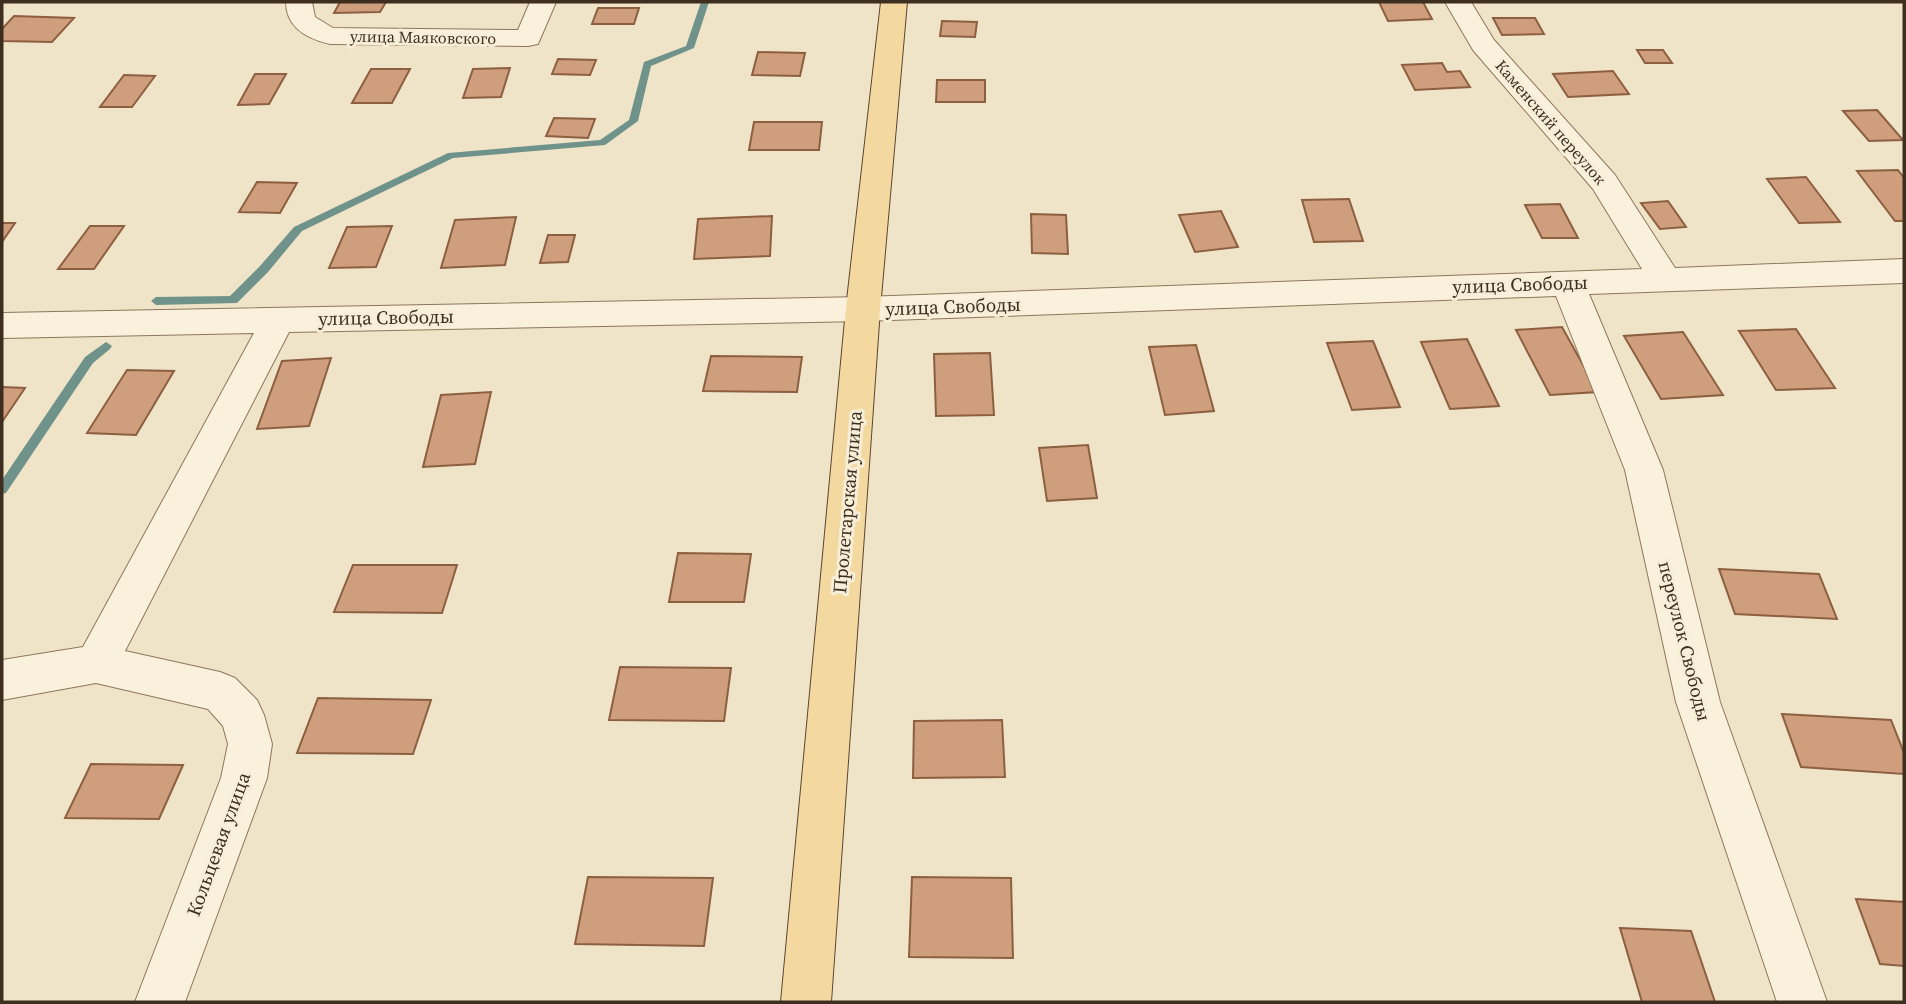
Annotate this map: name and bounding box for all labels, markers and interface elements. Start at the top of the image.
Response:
street label: улица Маяковского [350,25,496,49]
street label: Каменский переулок [1491,55,1611,189]
street label: улица Свободы [1452,269,1588,299]
street label: улица Свободы [885,291,1021,321]
street label: улица Свободы [318,303,454,331]
street label: Пролетарская улица [826,409,868,594]
street label: переулок Свободы [1653,558,1717,724]
street label: Кольцевая улица [180,768,256,920]

